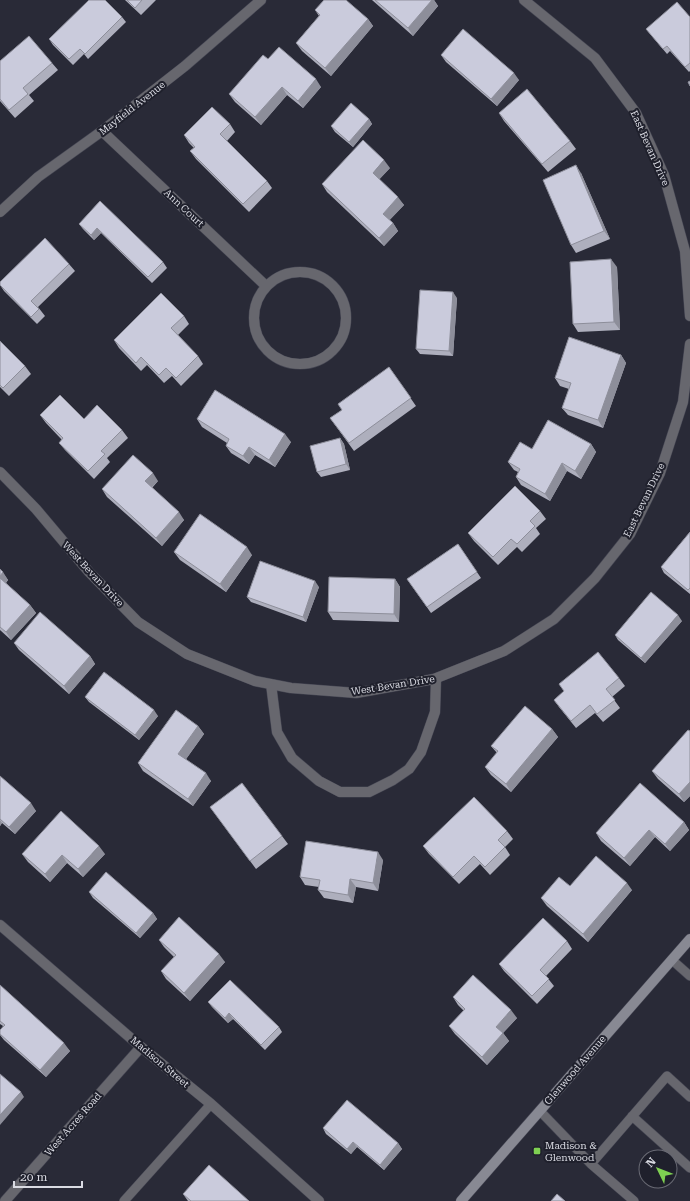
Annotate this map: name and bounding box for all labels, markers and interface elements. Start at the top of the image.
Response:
street label: Mayfield Avenue [97,79,168,137]
street label: East Bevan Drive [628,109,672,188]
street label: Ann Court [162,187,206,229]
street label: East Bevan Drive [621,461,667,539]
street label: West Bevan Drive [60,539,126,609]
street label: West Bevan Drive [350,673,436,697]
street label: Glenwood Avenue [542,1033,608,1107]
street label: Madison Street [129,1034,192,1090]
street label: West Acres Road [43,1090,104,1158]
place label: Madison & Glenwood [545,1140,597,1163]
marker: Madison & Glenwood [532,1146,542,1156]
north arrow [638,1149,678,1189]
text: N [643,1155,659,1170]
scale bar [14,1163,82,1189]
text: 20 m [20,1170,47,1184]

